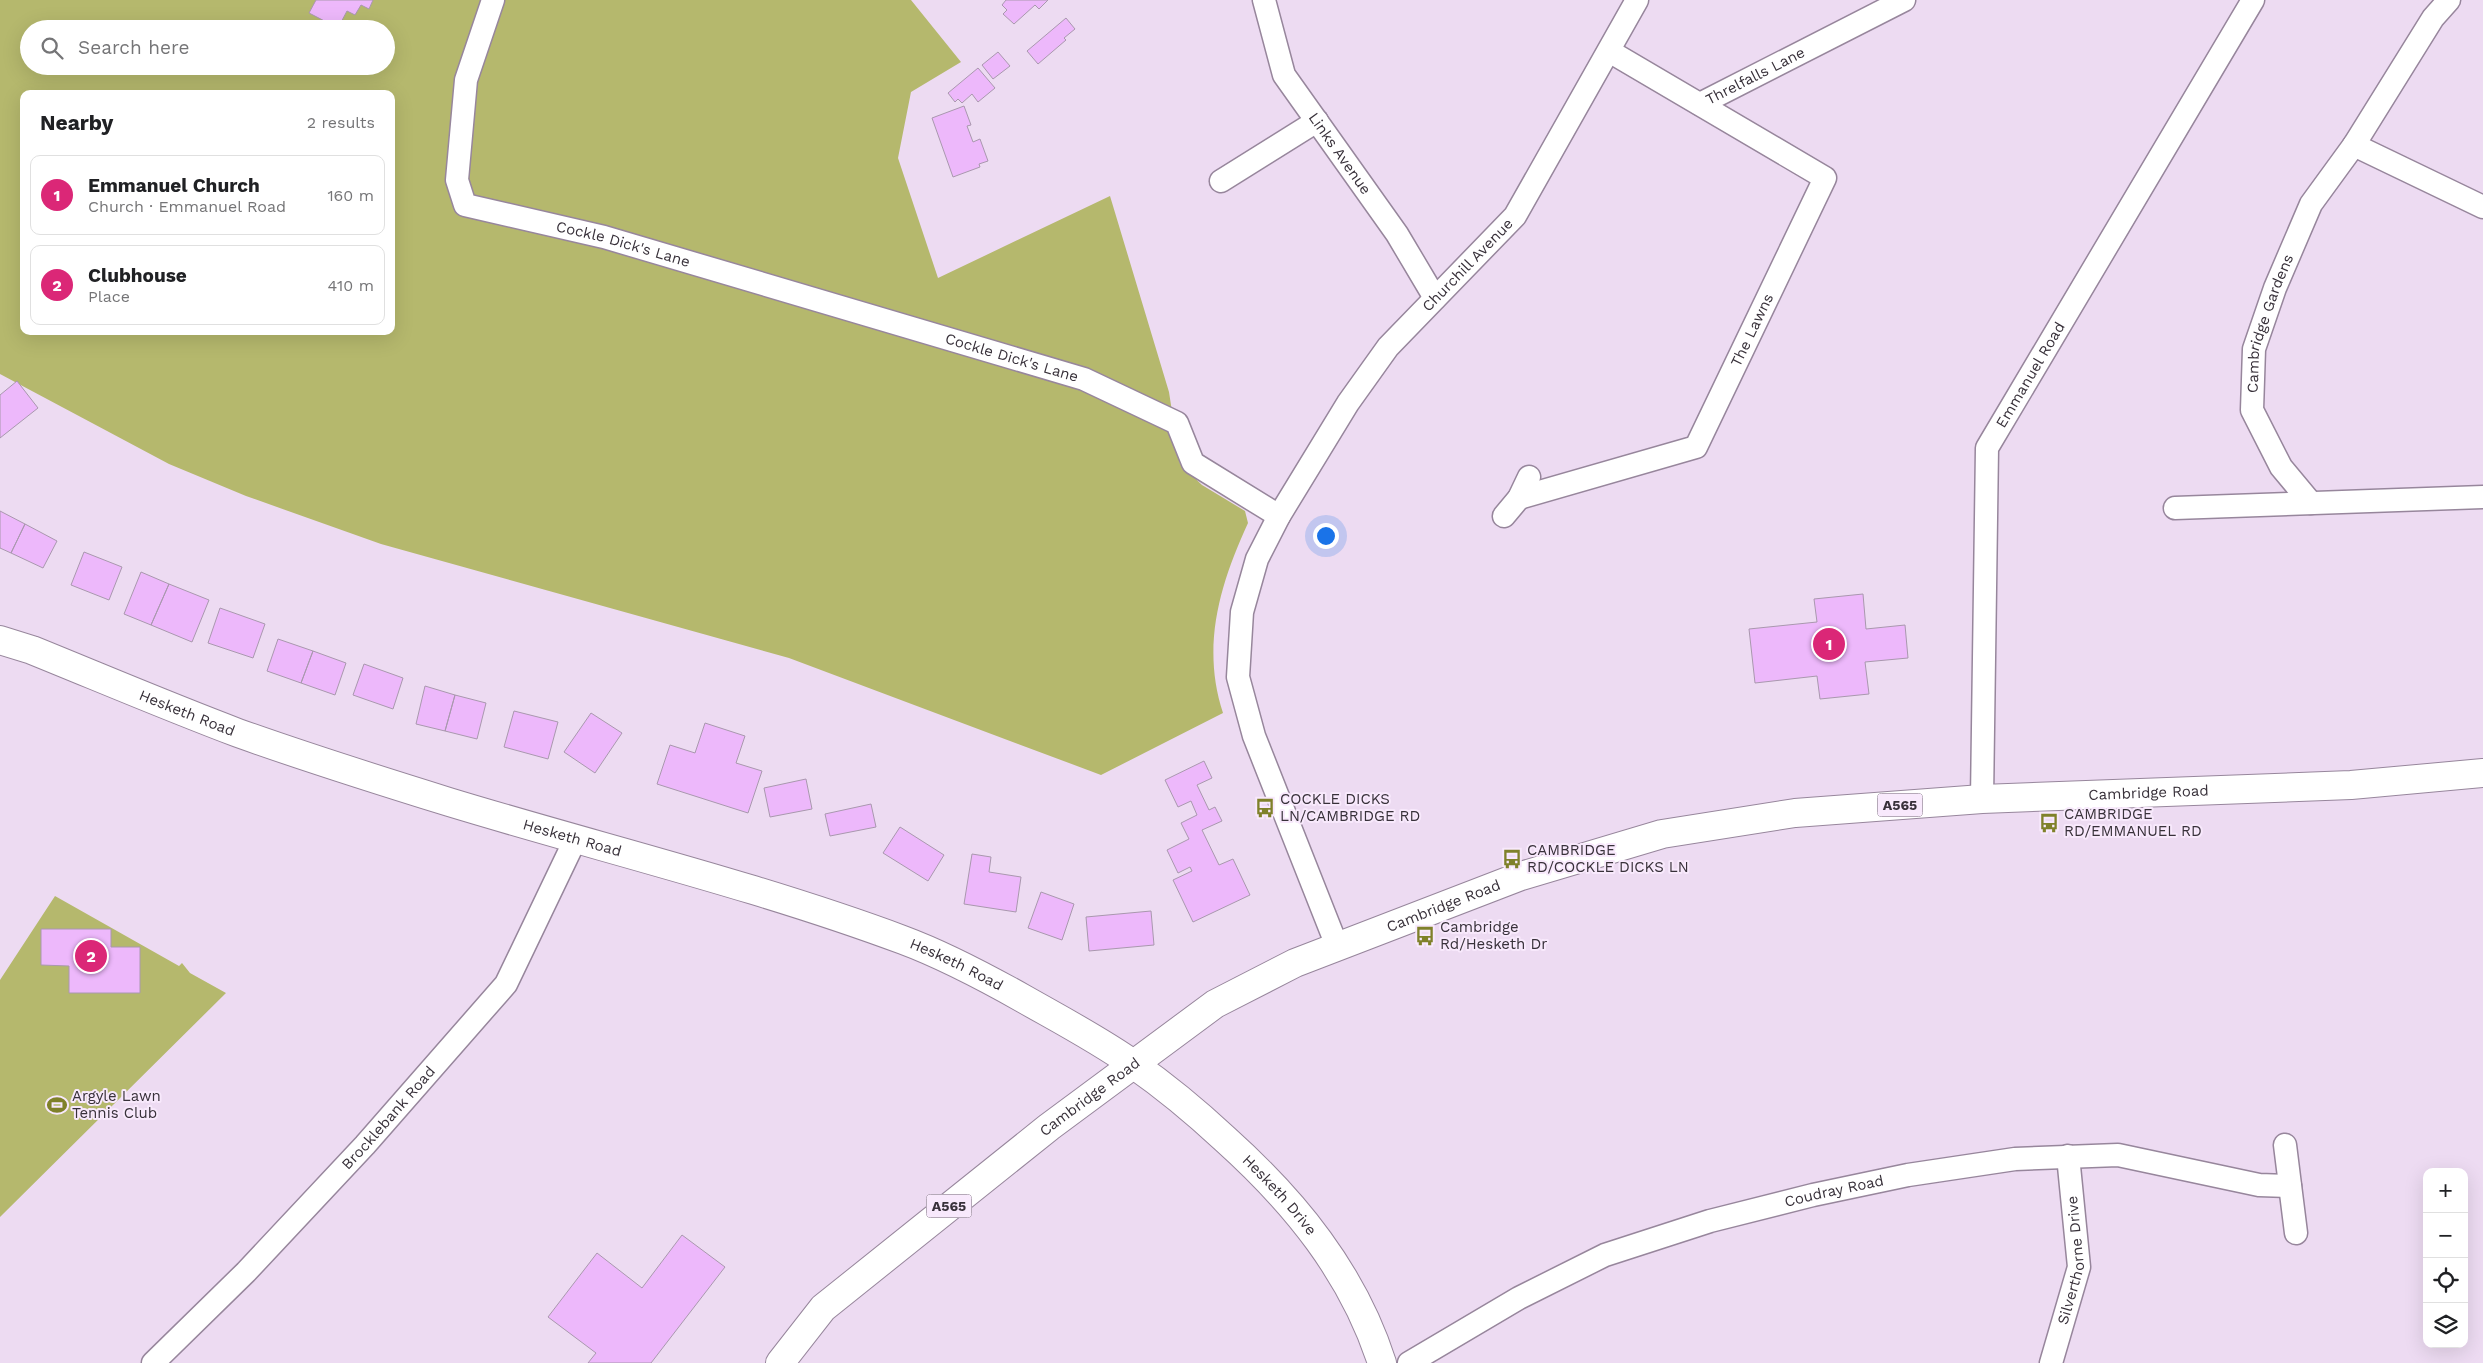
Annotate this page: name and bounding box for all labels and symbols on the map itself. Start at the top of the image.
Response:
street label: Threlfalls Lane [1703,43,1808,109]
street label: Links Avenue [1305,109,1375,198]
street label: Churchill Avenue [1418,215,1517,315]
street label: Cockle Dick's Lane [554,217,692,271]
street label: Cambridge Gardens [2244,251,2297,393]
street label: The Lawns [1727,290,1777,369]
street label: Emmanuel Road [1992,319,2069,431]
street label: Cockle Dick's Lane [943,329,1081,386]
your location [1313,523,1339,549]
pin: 1 [1813,625,1845,663]
street label: Hesketh Road [137,686,238,740]
street label: Cambridge Road [2088,781,2209,804]
place label: COCKLE DICKS LN/CAMBRIDGE RD [1280,790,1420,825]
road number: A565 [1878,794,1922,816]
bus stop icon: COCKLE DICKS LN/CAMBRIDGE RD [1254,797,1276,819]
place label: CAMBRIDGE RD/EMMANUEL RD [2064,805,2202,840]
bus stop icon: CAMBRIDGE RD/EMMANUEL RD [2038,812,2060,834]
street label: Hesketh Road [521,815,624,860]
place label: CAMBRIDGE RD/COCKLE DICKS LN [1527,841,1689,876]
bus stop icon: CAMBRIDGE RD/COCKLE DICKS LN [1501,848,1523,870]
street label: Cambridge Road [1384,876,1503,936]
place label: Cambridge Rd/Hesketh Dr [1440,918,1547,953]
bus stop icon: Cambridge Rd/Hesketh Dr [1414,925,1436,947]
street label: Hesketh Road [907,934,1006,995]
pin: 2 [75,937,107,975]
street label: Cambridge Road [1036,1054,1143,1140]
street label: Brocklebank Road [338,1062,439,1173]
place label: Argyle Lawn Tennis Club [72,1087,161,1122]
sports icon: Argyle Lawn Tennis Club [46,1094,68,1116]
street label: Hesketh Drive [1239,1151,1320,1239]
street label: Coudray Road [1783,1171,1885,1211]
road number: A565 [926,1194,972,1218]
street label: Silverthorne Drive [2054,1195,2088,1327]

